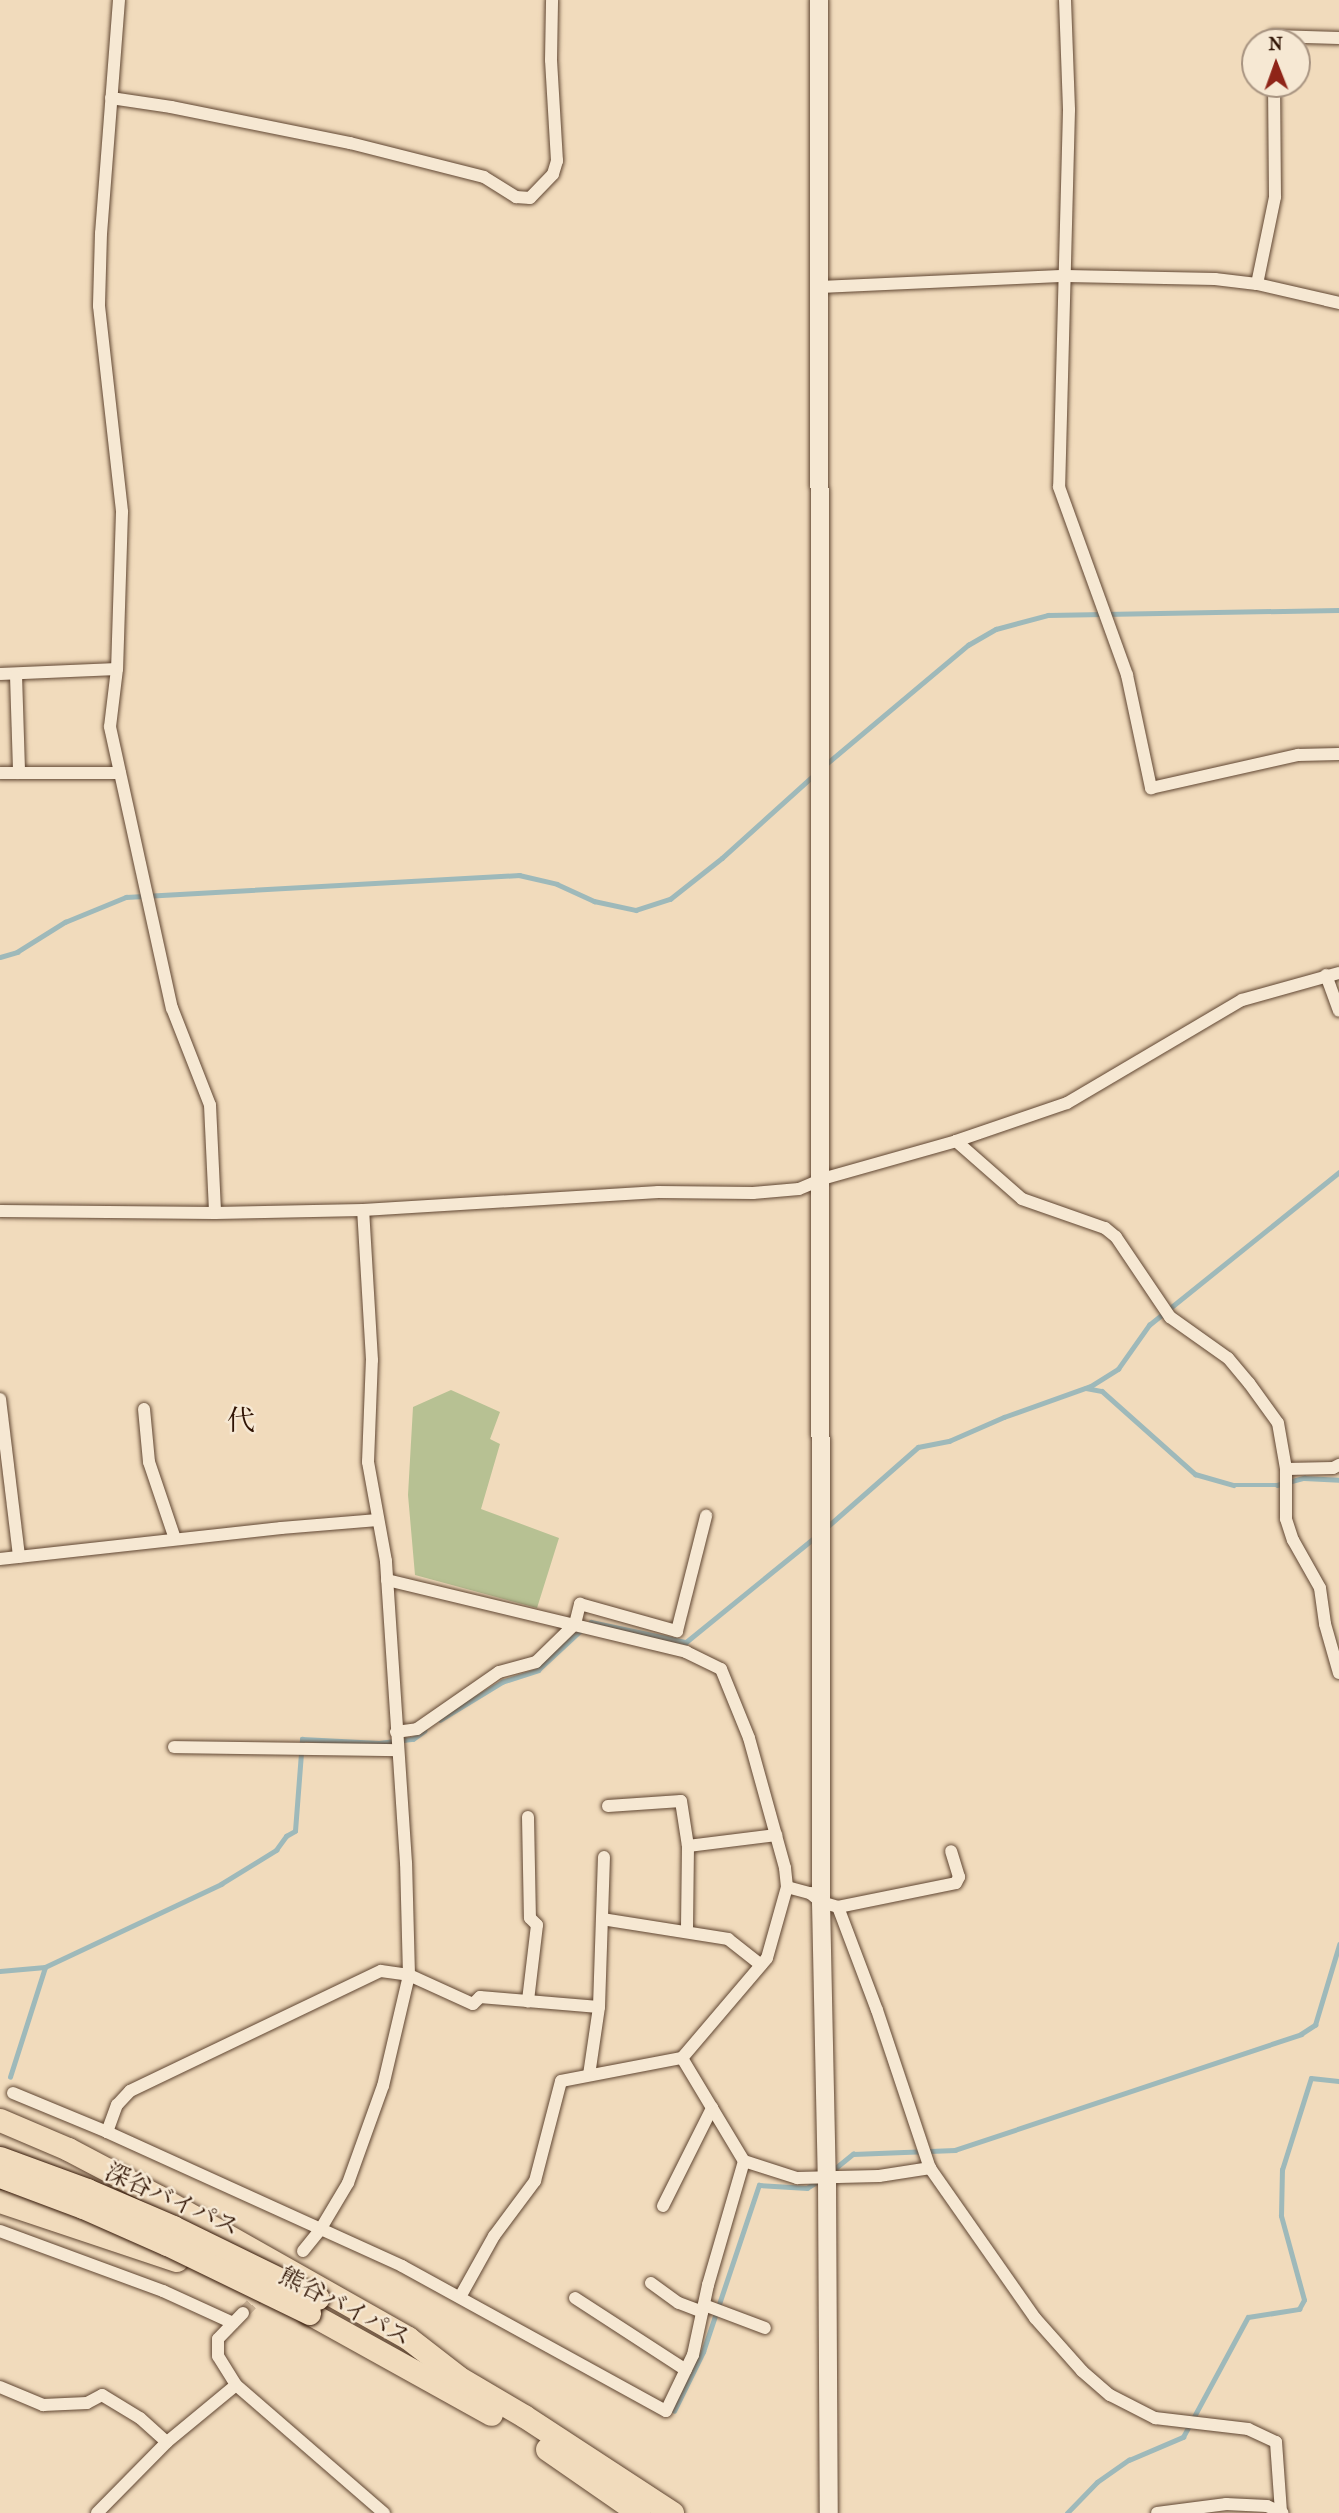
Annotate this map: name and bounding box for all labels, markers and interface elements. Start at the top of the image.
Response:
north arrow [1241,28,1311,98]
text: N [1268,33,1283,55]
district label: 代 [227,1404,255,1438]
street label: 深谷バイパス [100,2158,244,2242]
street label: 熊谷バイパス [274,2261,416,2353]

